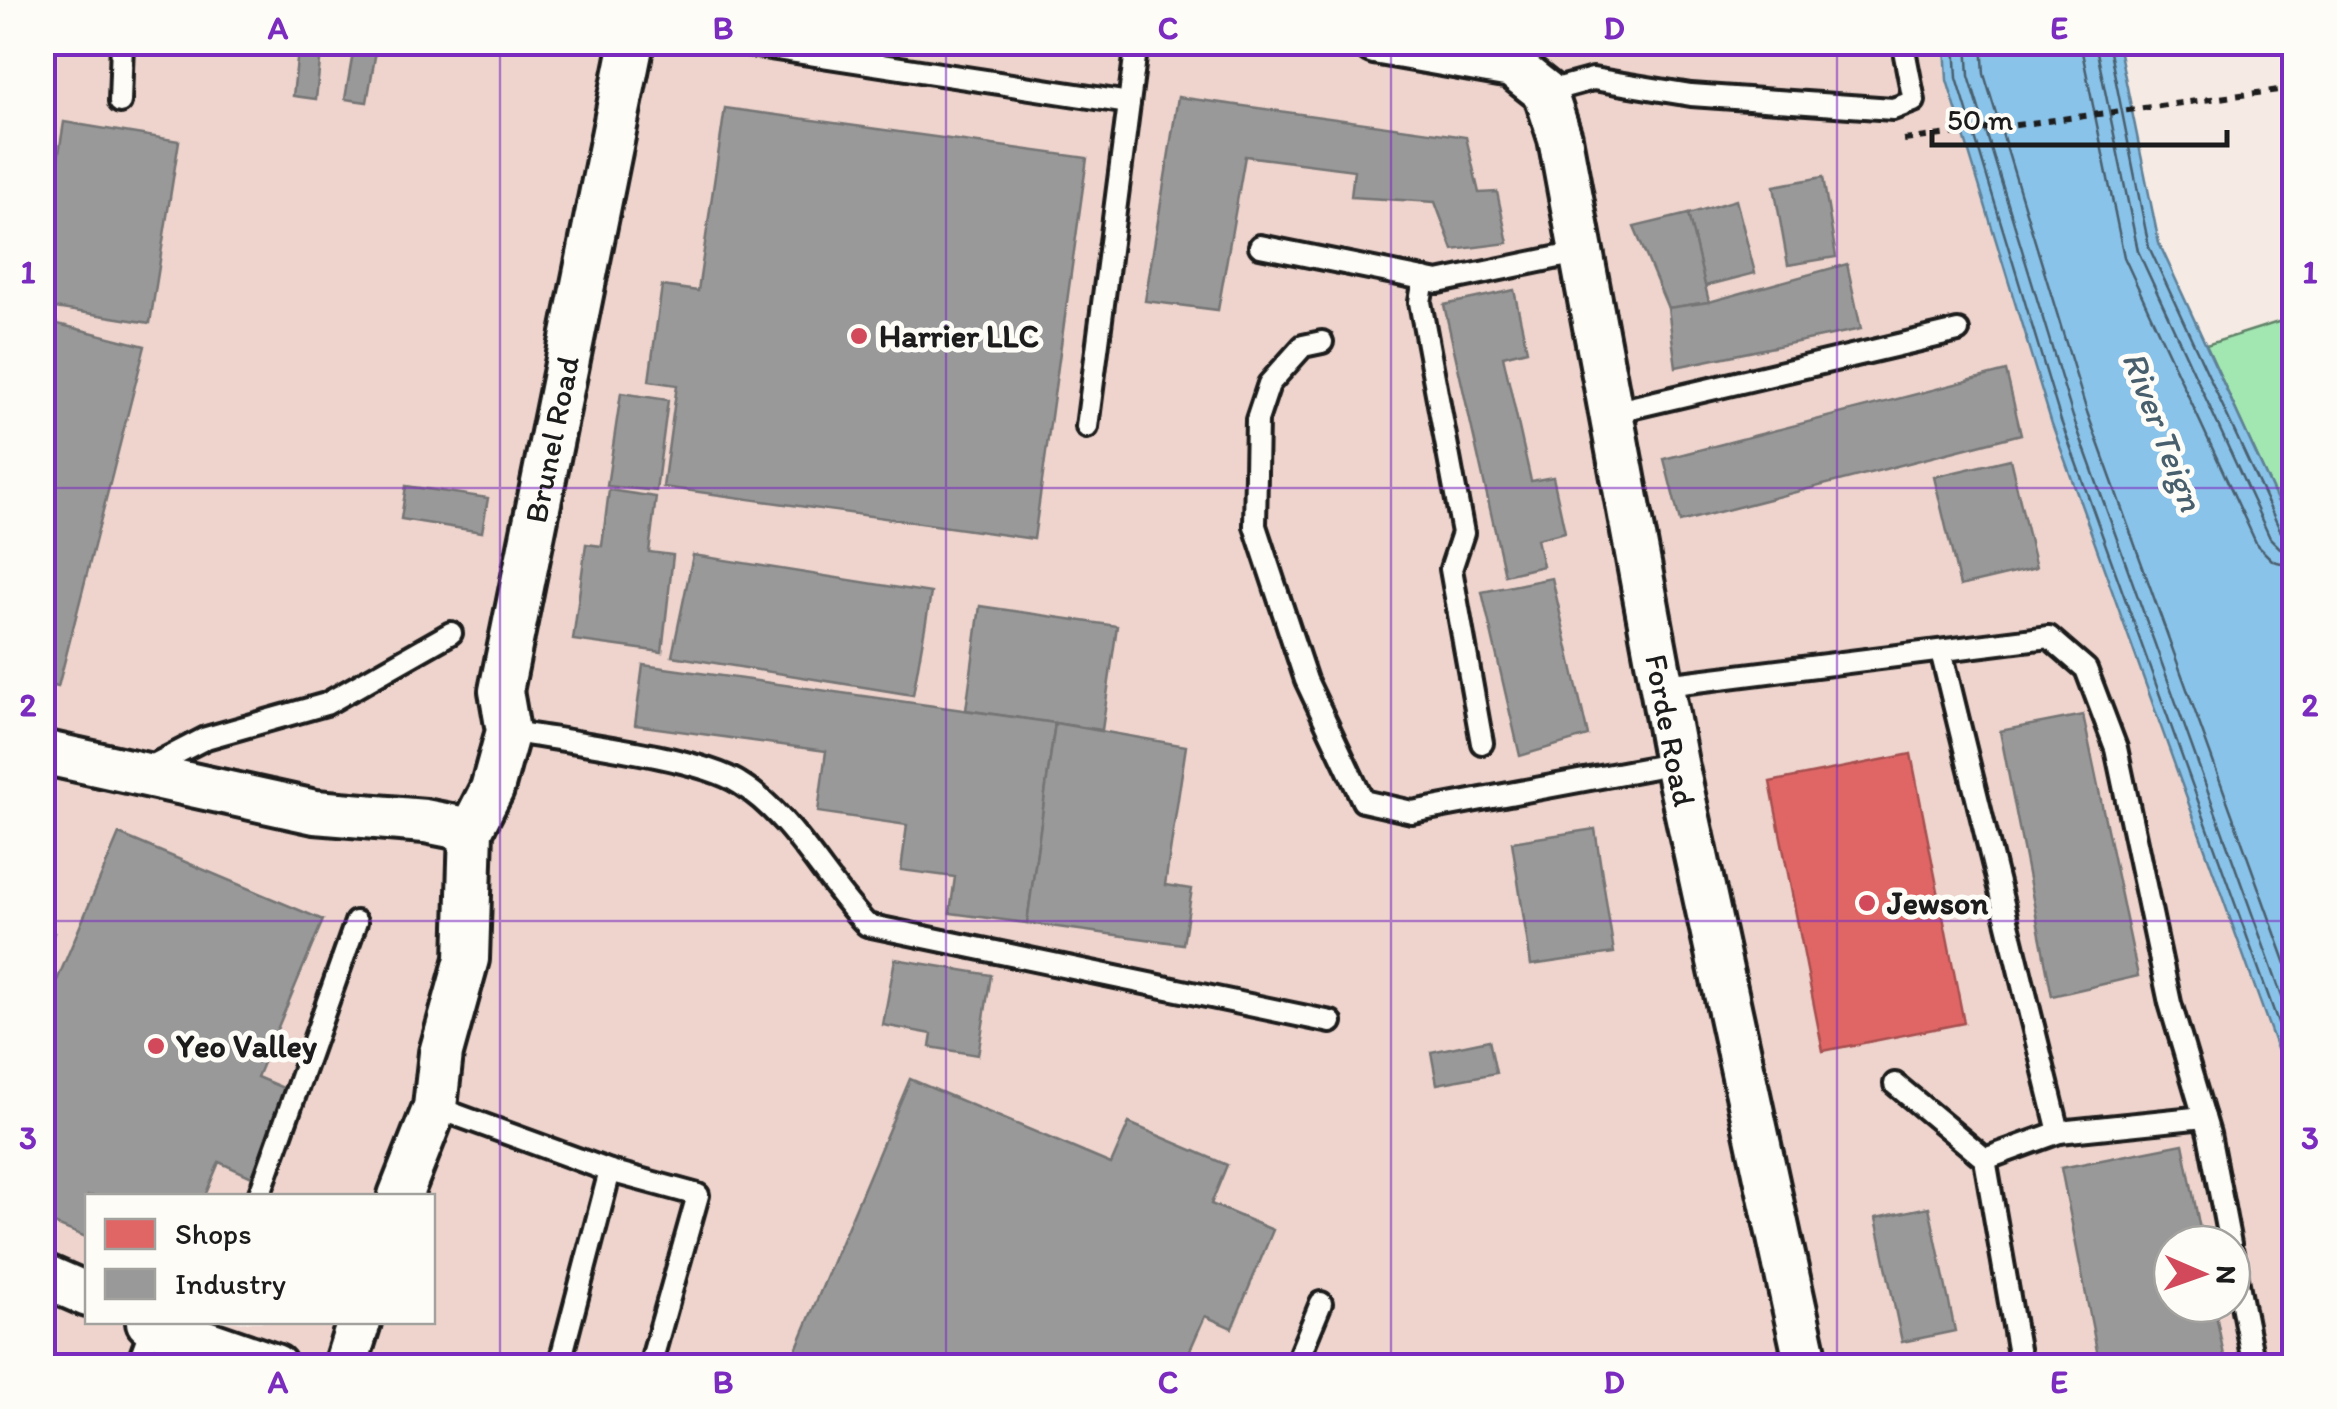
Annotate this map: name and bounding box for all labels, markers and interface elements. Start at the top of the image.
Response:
text: A [267,9,289,47]
text: B [713,9,733,47]
text: C [1158,9,1178,47]
text: D [1603,9,1625,47]
text: E [2050,9,2068,47]
scale bar [1932,85,2227,147]
text: 50 m [1947,101,2013,138]
text: 1 [21,253,36,291]
text: 1 [2303,253,2318,291]
place label: Harrier LLC [879,317,1039,355]
marker: Harrier LLC [848,325,870,347]
water label: River Teign [2113,345,2213,517]
street label: Brunel Road [516,352,587,526]
street label: Forde Road [1637,651,1704,810]
text: 2 [20,686,37,724]
text: 2 [2302,686,2319,724]
place label: Jewson [1886,884,1989,922]
marker: Jewson [1856,892,1878,914]
place label: Yeo Valley [175,1027,318,1065]
marker: Yeo Valley [145,1035,167,1057]
text: 3 [19,1119,37,1157]
text: 3 [2301,1119,2319,1157]
legend [85,1194,435,1324]
text: Shops [175,1215,252,1252]
north arrow [2152,1224,2252,1324]
text: Industry [175,1265,286,1302]
text: N [2210,1265,2244,1285]
text: A [267,1363,289,1401]
text: B [713,1363,733,1401]
text: C [1158,1363,1178,1401]
text: D [1603,1363,1625,1401]
text: E [2050,1363,2068,1401]

